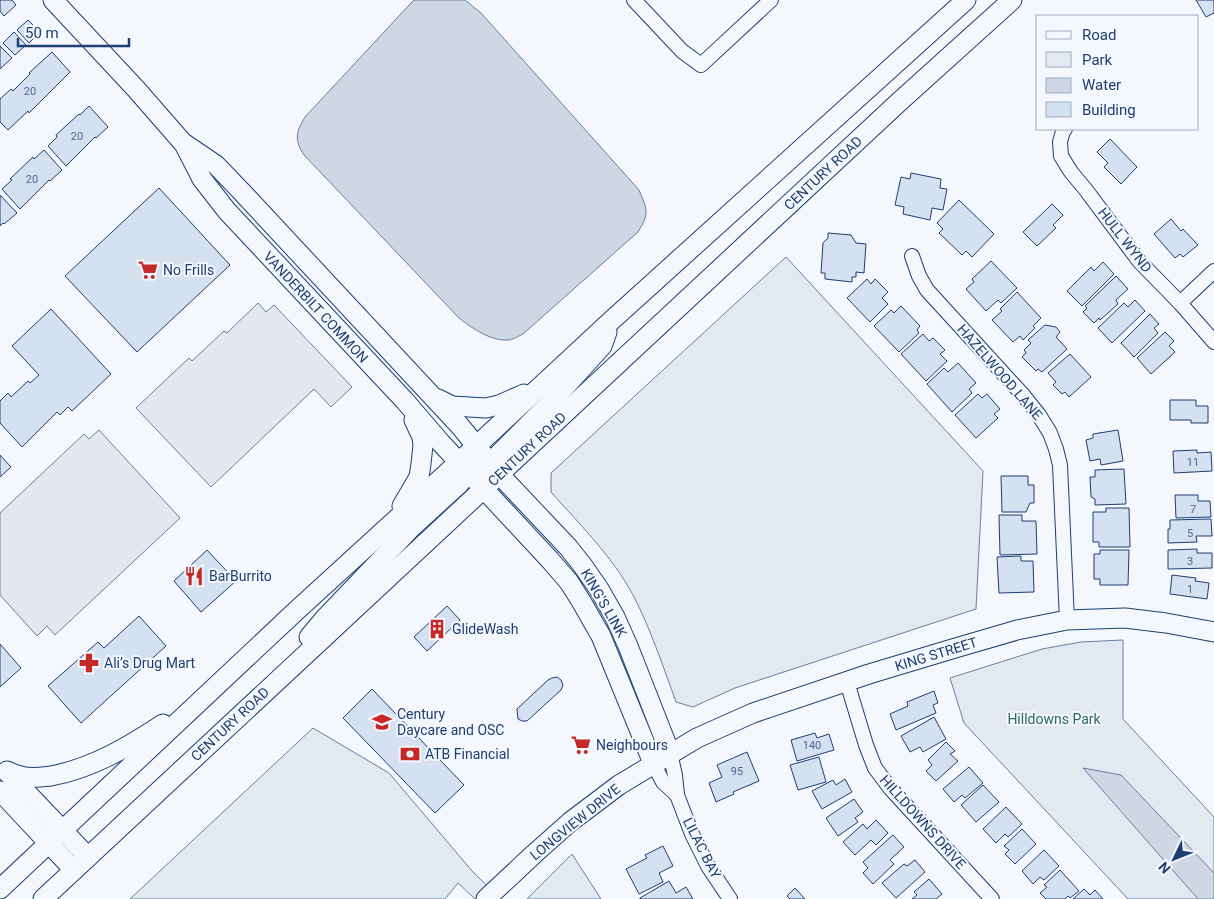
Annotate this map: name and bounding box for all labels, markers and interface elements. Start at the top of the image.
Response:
scale bar [18,15,129,47]
legend [1036,15,1199,130]
text: 50 m [25,24,59,42]
text: Road [1082,26,1116,44]
text: Park [1082,51,1113,69]
text: Water [1082,76,1121,94]
house number: 20 [24,85,36,98]
text: Building [1082,101,1136,119]
house number: 20 [71,130,83,143]
street label: CENTURY ROAD [781,133,865,213]
house number: 20 [26,173,38,186]
street label: HULL WYND [1095,204,1155,276]
street label: VANDERBILT COMMON [260,248,372,366]
supermarket icon: No Frills [137,259,159,281]
place label: No Frills [163,262,214,278]
street label: HAZELWOOD LANE [954,321,1046,423]
street label: CENTURY ROAD [485,409,569,489]
house number: 11 [1187,456,1199,469]
house number: 7 [1190,503,1196,516]
house number: 5 [1187,527,1193,540]
house number: 3 [1187,555,1193,568]
restaurant icon: BarBurrito [183,565,205,587]
street label: KING'S LINK [578,566,630,640]
place label: BarBurrito [209,568,272,584]
house number: 1 [1187,583,1193,596]
building icon: GlideWash [426,618,448,640]
place label: GlideWash [452,621,518,637]
street label: KING STREET [893,634,980,674]
pharmacy icon: Ali’s Drug Mart [78,652,100,674]
place label: Ali’s Drug Mart [104,655,196,671]
street label: CENTURY ROAD [188,684,272,764]
place label: Century Daycare and OSC [397,706,504,738]
school or university icon: Century Daycare and OSC [371,711,393,733]
park label: Hilldowns Park [1007,711,1102,727]
supermarket icon: Neighbours [570,734,592,756]
place label: Neighbours [596,737,668,753]
house number: 140 [803,739,821,752]
bank icon: ATB Financial [399,743,421,765]
place label: ATB Financial [425,746,510,762]
house number: 95 [731,765,743,778]
street label: HILLDOWNS DRIVE [877,772,969,872]
street label: LONGVIEW DRIVE [527,781,623,863]
street label: LILAC BAY [680,815,724,882]
north arrow [1149,834,1199,884]
text: N [1155,859,1174,877]

